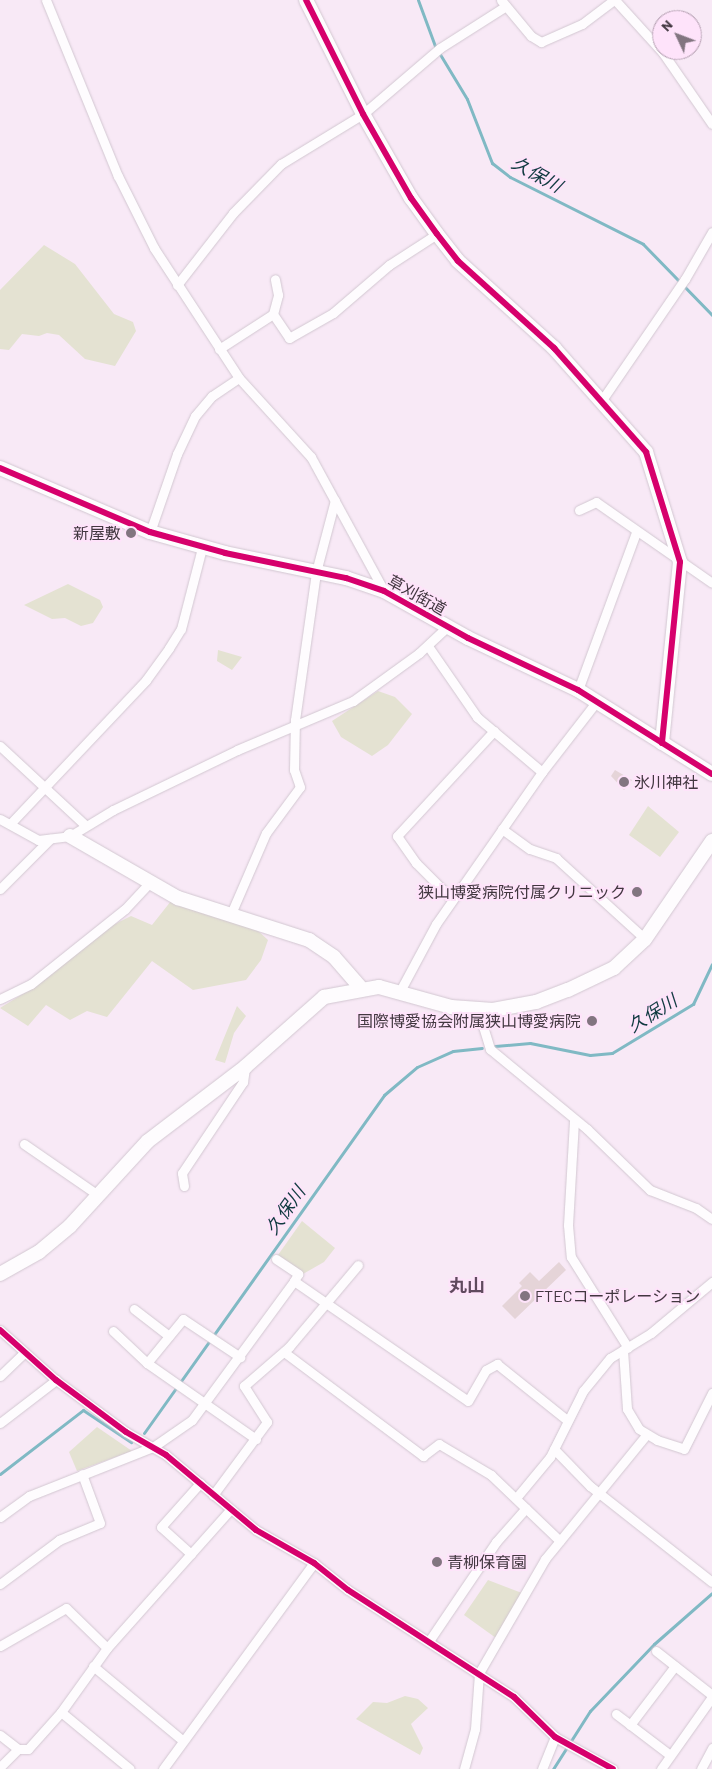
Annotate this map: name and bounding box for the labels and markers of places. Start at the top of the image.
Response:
place label: 新屋敷 [73,523,121,543]
marker: 新屋敷 [125,527,137,539]
place label: 氷川神社 [634,772,698,792]
marker: 氷川神社 [618,776,630,788]
place label: 狭山博愛病院付属クリニック [418,882,626,902]
marker: 狭山博愛病院付属クリニック [630,885,644,899]
place label: 国際博愛協会附属狭山博愛病院 [357,1011,581,1031]
marker: 国際博愛協会附属狭山博愛病院 [585,1014,599,1028]
place label: FTECコーポレーション [535,1286,701,1306]
marker: FTECコーポレーション [519,1290,531,1302]
place label: 青柳保育園 [447,1552,527,1572]
marker: 青柳保育園 [431,1556,443,1568]

